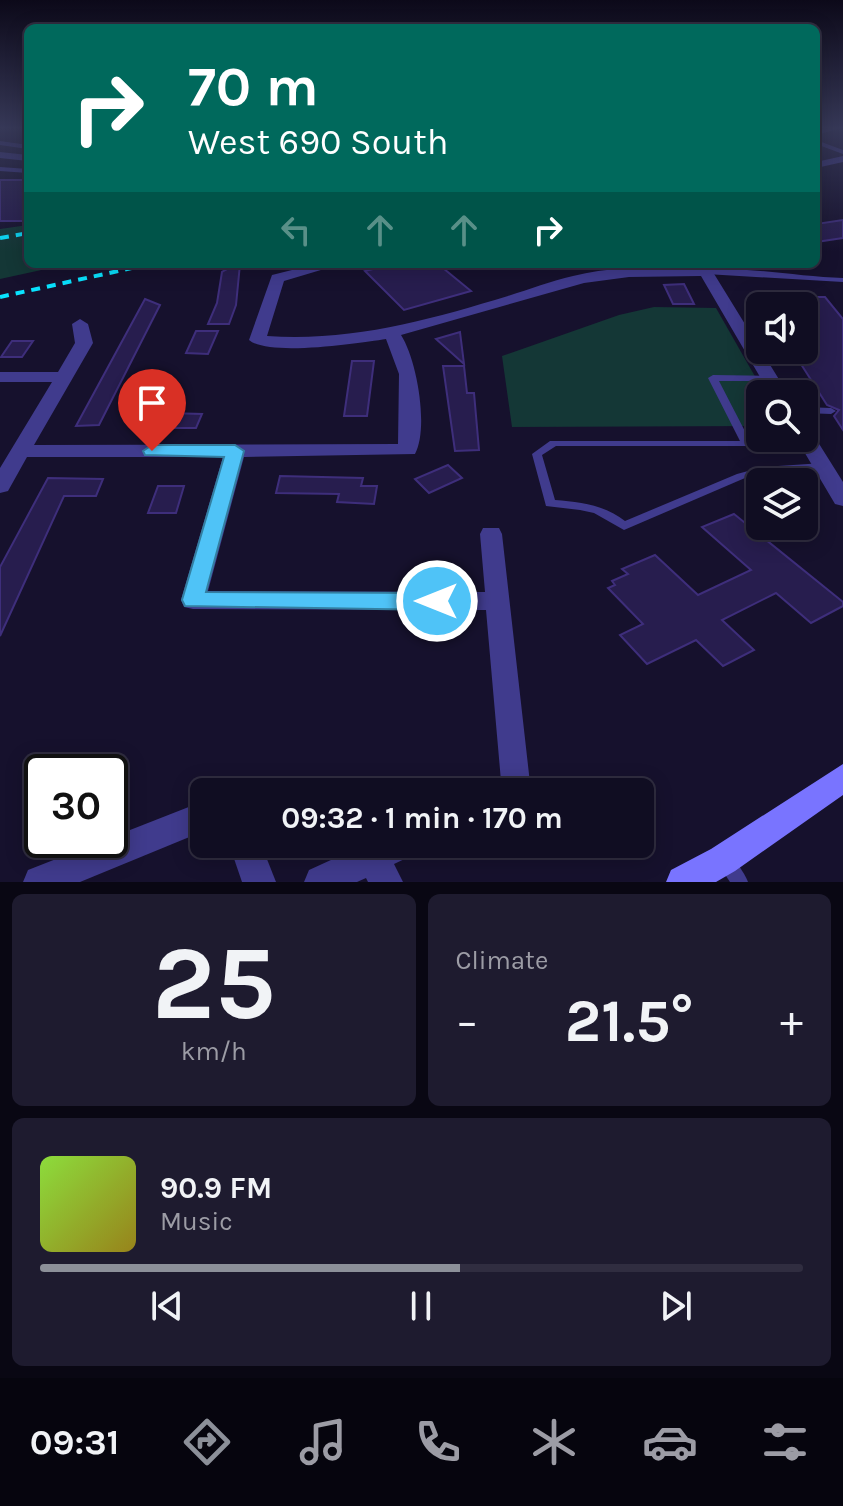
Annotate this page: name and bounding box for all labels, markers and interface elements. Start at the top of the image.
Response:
text: 70 m [188,54,319,119]
icon: right [56,56,160,160]
text: West 690 South [188,121,448,163]
icon: left [274,208,318,252]
icon: ahead [358,208,402,252]
icon: ahead [442,208,486,252]
icon: right [526,208,570,252]
map controls [746,292,818,540]
button: sound [746,292,818,364]
pin [118,369,186,451]
button: search [746,380,818,452]
icon: arrive [130,381,174,425]
button: layers [746,468,818,540]
position arrow [395,559,479,643]
speed limit sign: 30 [24,754,128,858]
text: 09:32 · 1 min · 170 m [281,800,563,836]
text: 25 [152,923,275,1044]
text: Climate [456,945,548,976]
text: 21.5° [565,986,694,1056]
text: − [456,996,479,1047]
text: + [780,996,803,1047]
text: km/h [181,1036,247,1067]
text: 90.9 FM [160,1170,272,1206]
text: Music [160,1206,233,1237]
icon: previous [145,1284,189,1328]
icon: pause [399,1284,443,1328]
icon: next [654,1284,698,1328]
icon: directions [179,1414,235,1470]
icon: music [295,1414,351,1470]
icon: phone [410,1414,466,1470]
icon: climate [526,1414,582,1470]
icon: car [642,1414,698,1470]
icon: filters [757,1414,813,1470]
text: 09:31 [30,1421,119,1463]

